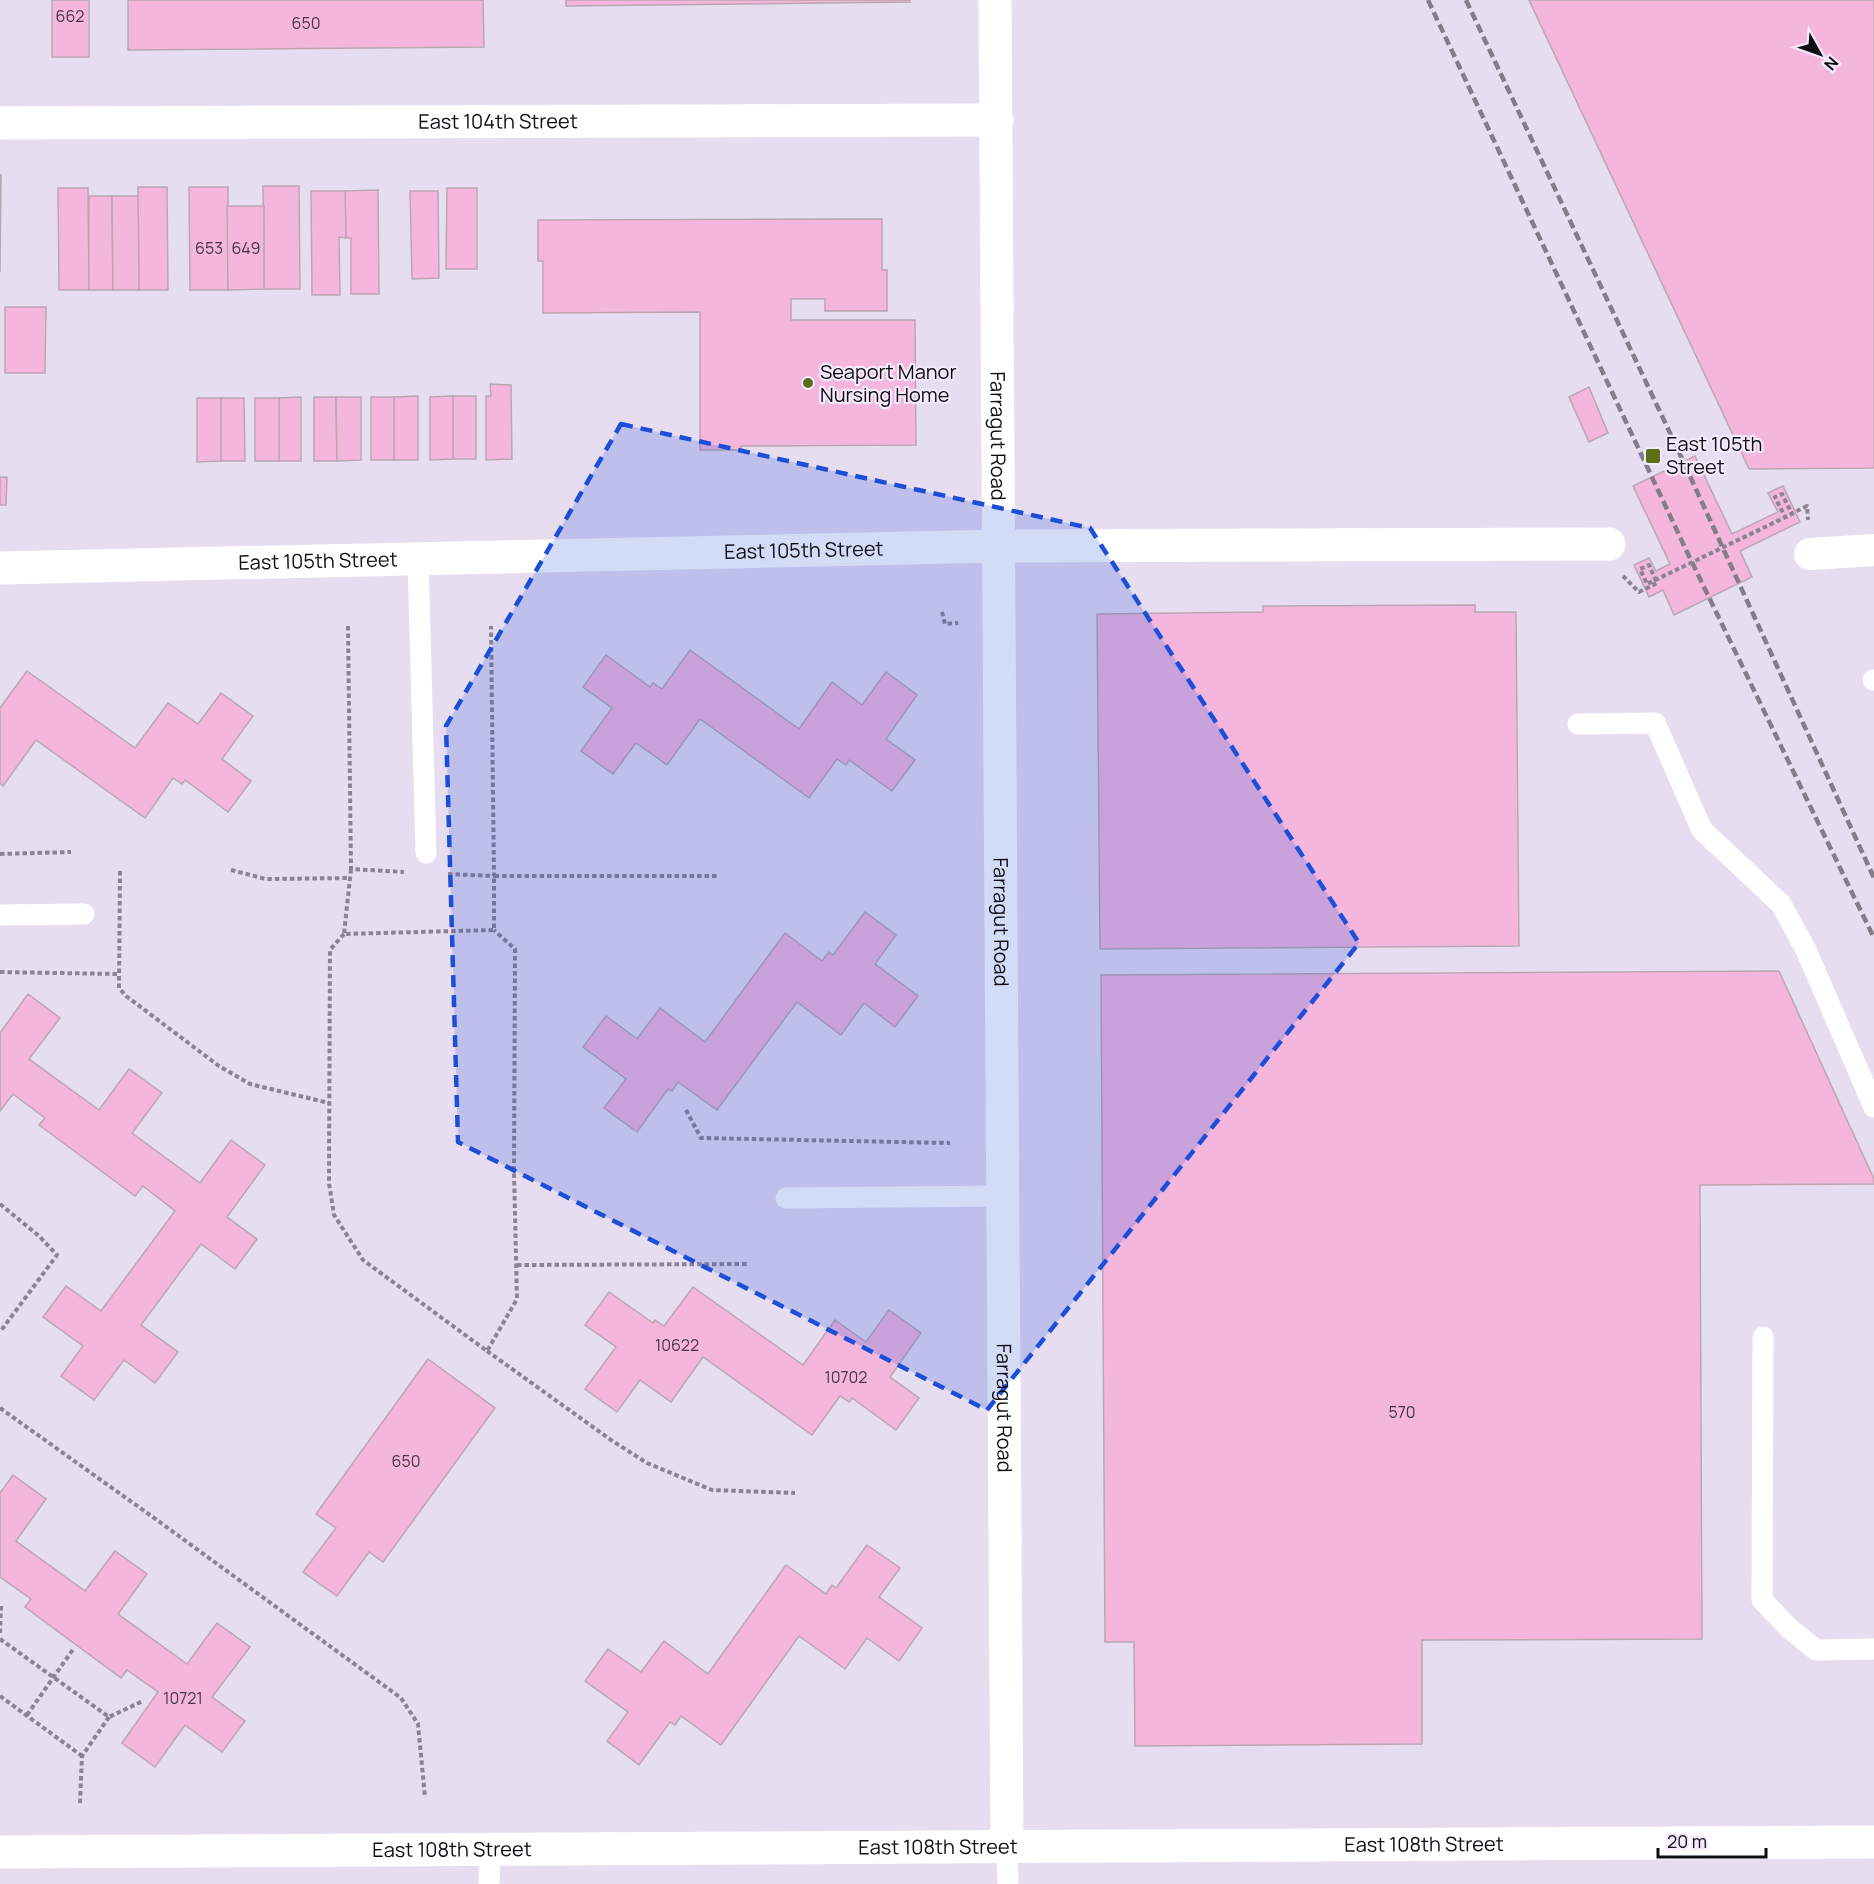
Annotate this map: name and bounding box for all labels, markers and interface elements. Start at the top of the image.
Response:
house number: 662 [56,5,84,27]
house number: 650 [292,12,320,34]
north arrow [1790,24,1850,84]
text: N [1819,52,1844,75]
street label: East 104th Street [418,107,578,135]
house number: 653 [195,237,223,259]
house number: 649 [231,237,261,259]
place label: Seaport Manor Nursing Home [820,358,957,408]
street label: Farragut Road [984,371,1012,501]
marker: Seaport Manor Nursing Home [801,376,815,390]
place label: East 105th Street [1666,430,1762,480]
marker: East 105th Street [1644,447,1662,465]
street label: East 105th Street [724,535,884,565]
street label: East 105th Street [238,545,398,576]
street label: Farragut Road [988,857,1015,987]
house number: 10622 [655,1334,699,1356]
street label: Farragut Road [991,1343,1019,1473]
house number: 10702 [825,1366,867,1388]
house number: 570 [1388,1401,1416,1423]
house number: 650 [392,1450,420,1472]
house number: 10721 [163,1687,203,1709]
scale bar [1658,1821,1766,1859]
text: 20 m [1667,1829,1707,1853]
street label: East 108th Street [1344,1830,1504,1858]
street label: East 108th Street [858,1833,1018,1860]
street label: East 108th Street [372,1835,532,1863]

